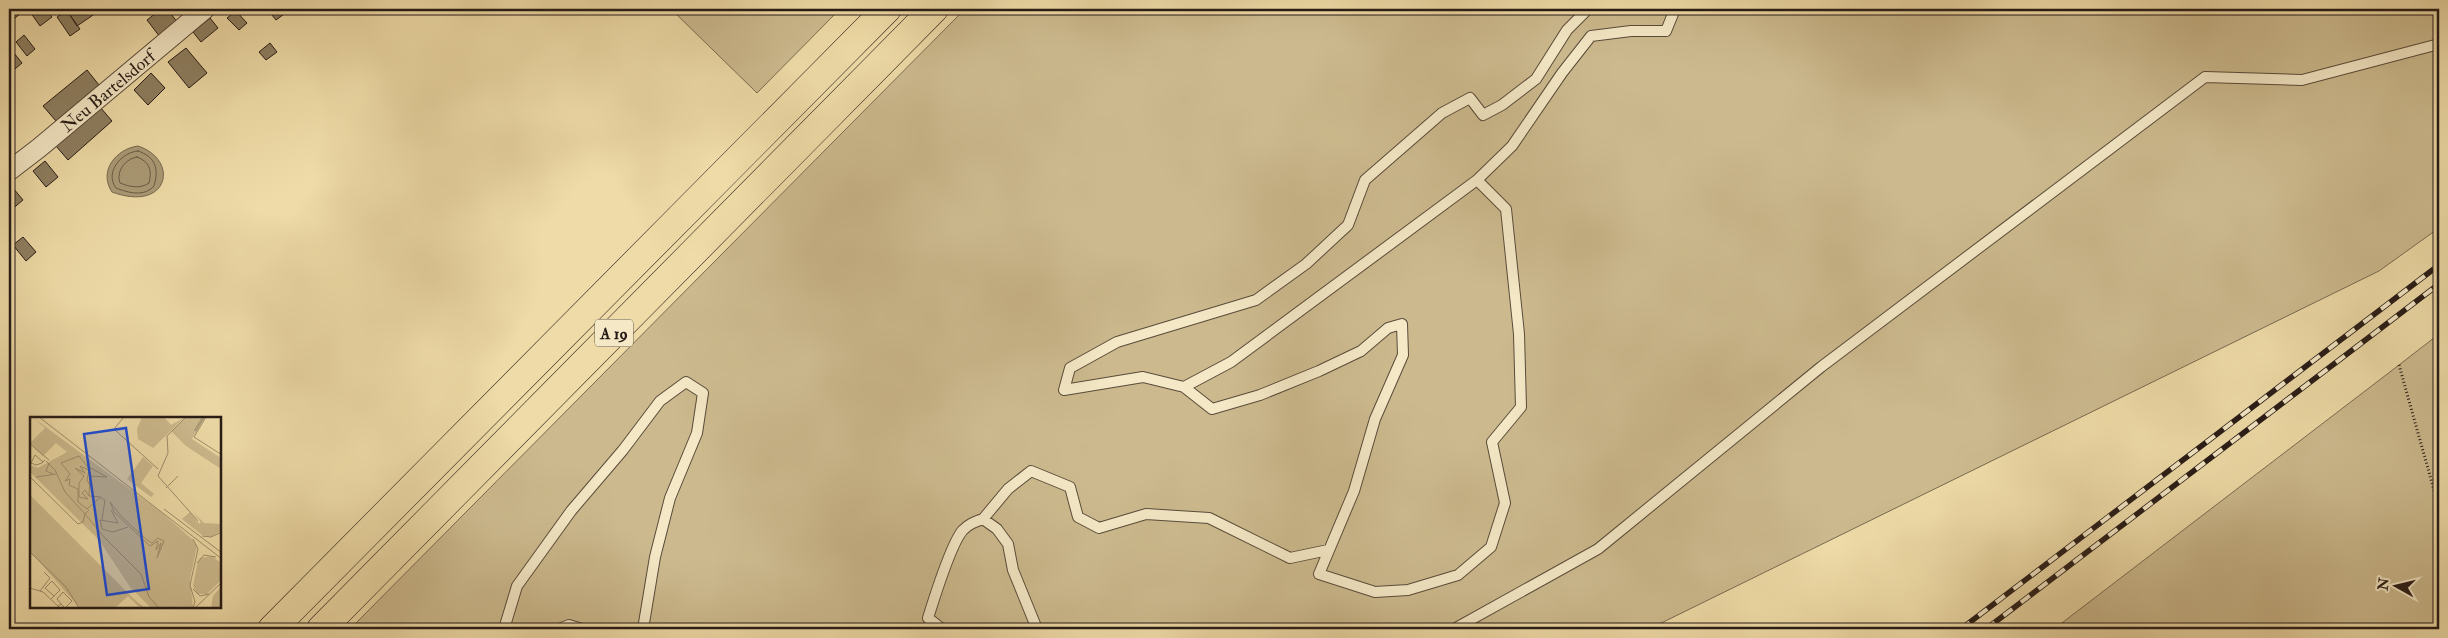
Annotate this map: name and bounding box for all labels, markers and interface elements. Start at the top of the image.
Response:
street label: Neu Bartelsdorf [56,43,163,138]
road number: A 19 [595,319,633,346]
inset map [30,417,221,608]
north arrow [2370,560,2420,610]
text: N [2374,576,2393,593]

